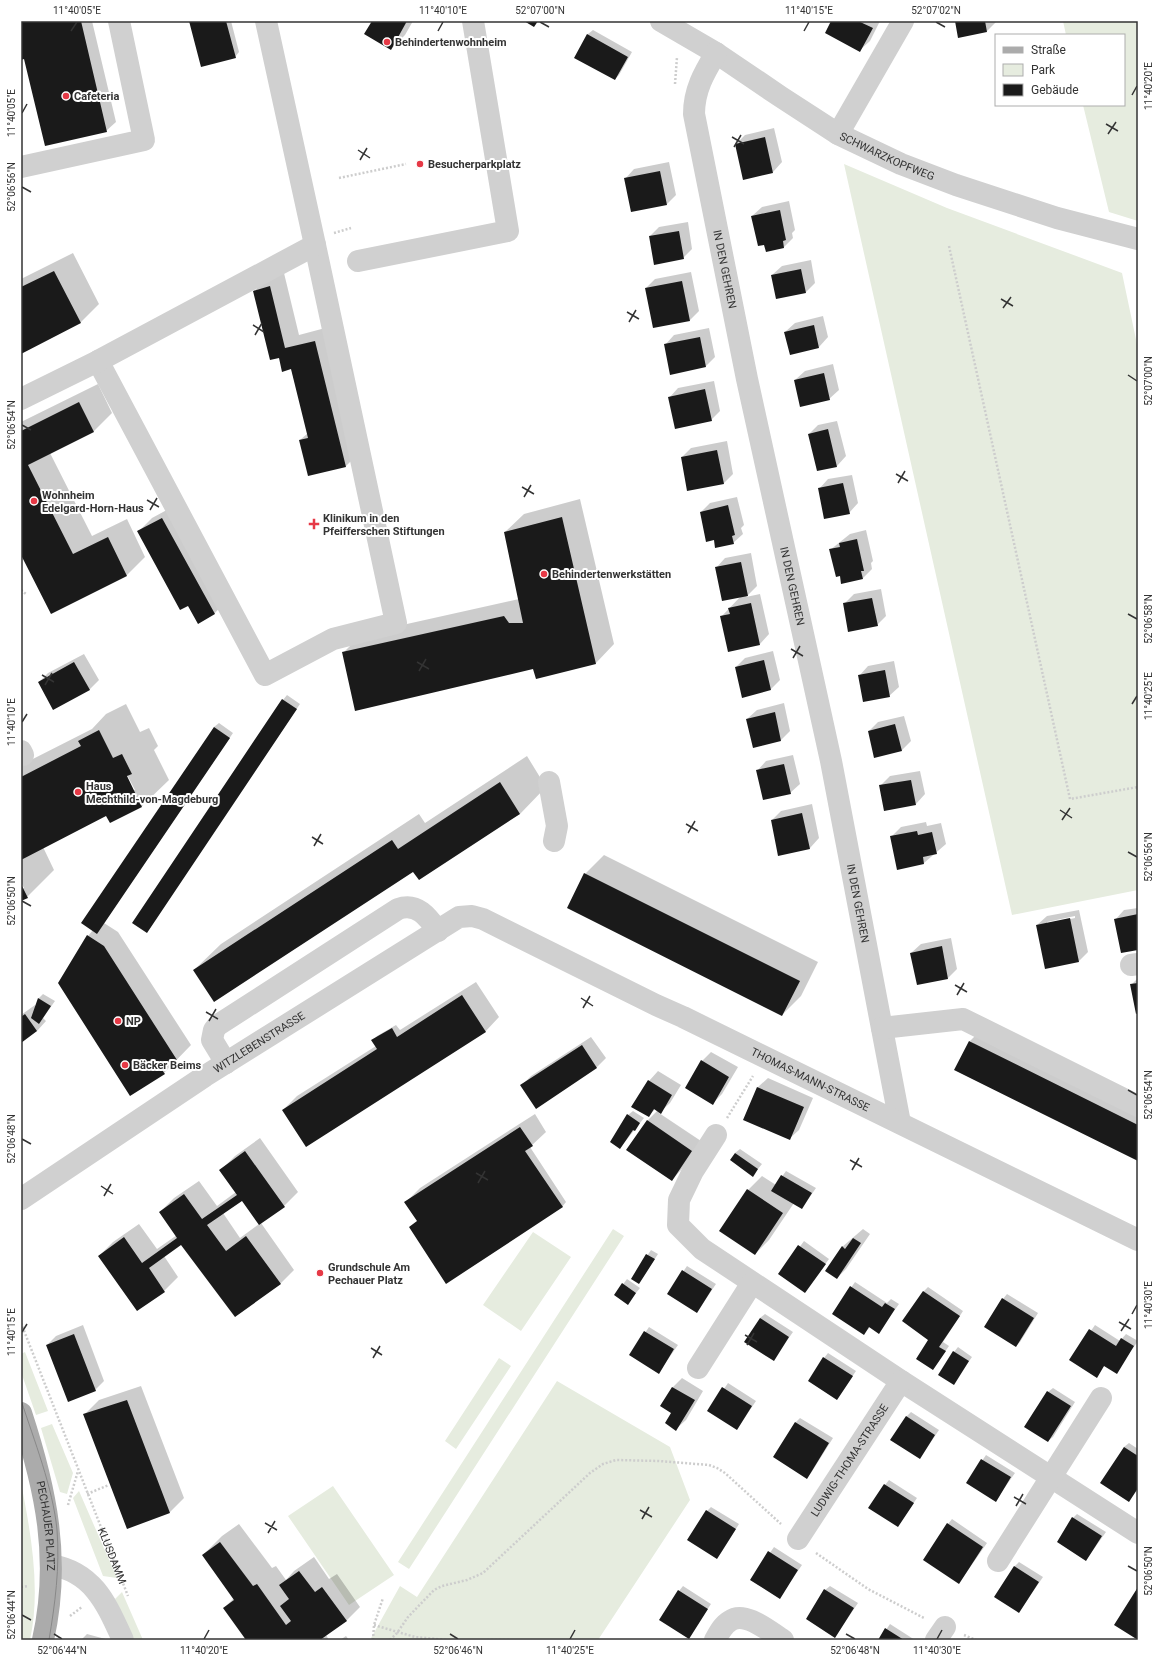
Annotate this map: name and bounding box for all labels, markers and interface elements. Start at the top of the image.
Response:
text: 11°40'05"E [53,5,101,16]
text: 11°40'10"E [419,5,467,16]
text: 52°07'00"N [515,5,565,16]
text: 11°40'15"E [785,5,833,16]
text: 52°07'02"N [911,5,961,16]
legend [995,34,1125,106]
place label: Behindertenwohnheim [395,36,507,49]
marker: Behindertenwohnheim [382,37,392,47]
text: Straße [1031,43,1066,57]
text: 11°40'20"E [1143,62,1154,110]
text: Park [1031,63,1056,77]
text: Gebäude [1031,83,1079,97]
text: 11°40'05"E [6,89,17,137]
place label: Cafeteria [74,90,119,103]
marker: Cafeteria [61,91,71,101]
street label: SCHWARZKOPFWEG [838,129,936,183]
place label: Besucherparkplatz [428,158,521,171]
marker: Besucherparkplatz [415,159,425,169]
text: 52°06'56"N [6,162,17,212]
street label: IN DEN GEHREN [711,229,739,310]
text: 52°07'00"N [1143,356,1154,406]
text: 52°06'54"N [6,400,17,450]
place label: Wohnheim Edelgard-Horn-Haus [42,489,144,515]
marker: Wohnheim Edelgard-Horn-Haus [29,496,39,506]
place label: Klinikum in den Pfeifferschen Stiftungen [323,512,445,538]
marker: Klinikum in den Pfeifferschen Stiftungen [308,518,320,530]
street label: IN DEN GEHREN [778,545,807,627]
place label: Behindertenwerkstätten [552,568,671,581]
marker: Behindertenwerkstätten [539,569,549,579]
text: 52°06'58"N [1143,594,1154,644]
text: 11°40'25"E [1143,672,1154,720]
text: 11°40'10"E [6,698,17,746]
place label: Haus Mechthild-von-Magdeburg [86,780,218,806]
marker: Haus Mechthild-von-Magdeburg [73,787,83,797]
text: 52°06'56"N [1143,832,1154,882]
street label: IN DEN GEHREN [844,863,872,944]
text: 52°06'50"N [6,876,17,926]
street label: WITZLEBENSTRASSE [211,1009,307,1076]
place label: NP [126,1015,141,1028]
marker: NP [113,1016,123,1026]
street label: THOMAS-MANN-STRASSE [749,1045,872,1114]
place label: Bäcker Beims [133,1059,202,1072]
marker: Bäcker Beims [120,1060,130,1070]
text: 52°06'54"N [1143,1070,1154,1120]
text: 52°06'48"N [6,1114,17,1164]
place label: Grundschule Am Pechauer Platz [328,1261,410,1287]
marker: Grundschule Am Pechauer Platz [315,1268,325,1278]
text: 11°40'30"E [1143,1281,1154,1329]
text: 11°40'15"E [6,1308,17,1356]
street label: LUDWIG-THOMA-STRASSE [808,1402,891,1519]
street label: PECHAUER PLATZ [34,1479,57,1571]
street label: KLUSDAMM [95,1526,129,1586]
text: 52°06'50"N [1143,1546,1154,1596]
text: 52°06'44"N [6,1590,17,1640]
text: 52°06'44"N [37,1645,87,1656]
text: 11°40'20"E [180,1645,228,1656]
text: 52°06'46"N [433,1645,483,1656]
text: 11°40'25"E [546,1645,594,1656]
text: 52°06'48"N [830,1645,880,1656]
text: 11°40'30"E [913,1645,961,1656]

